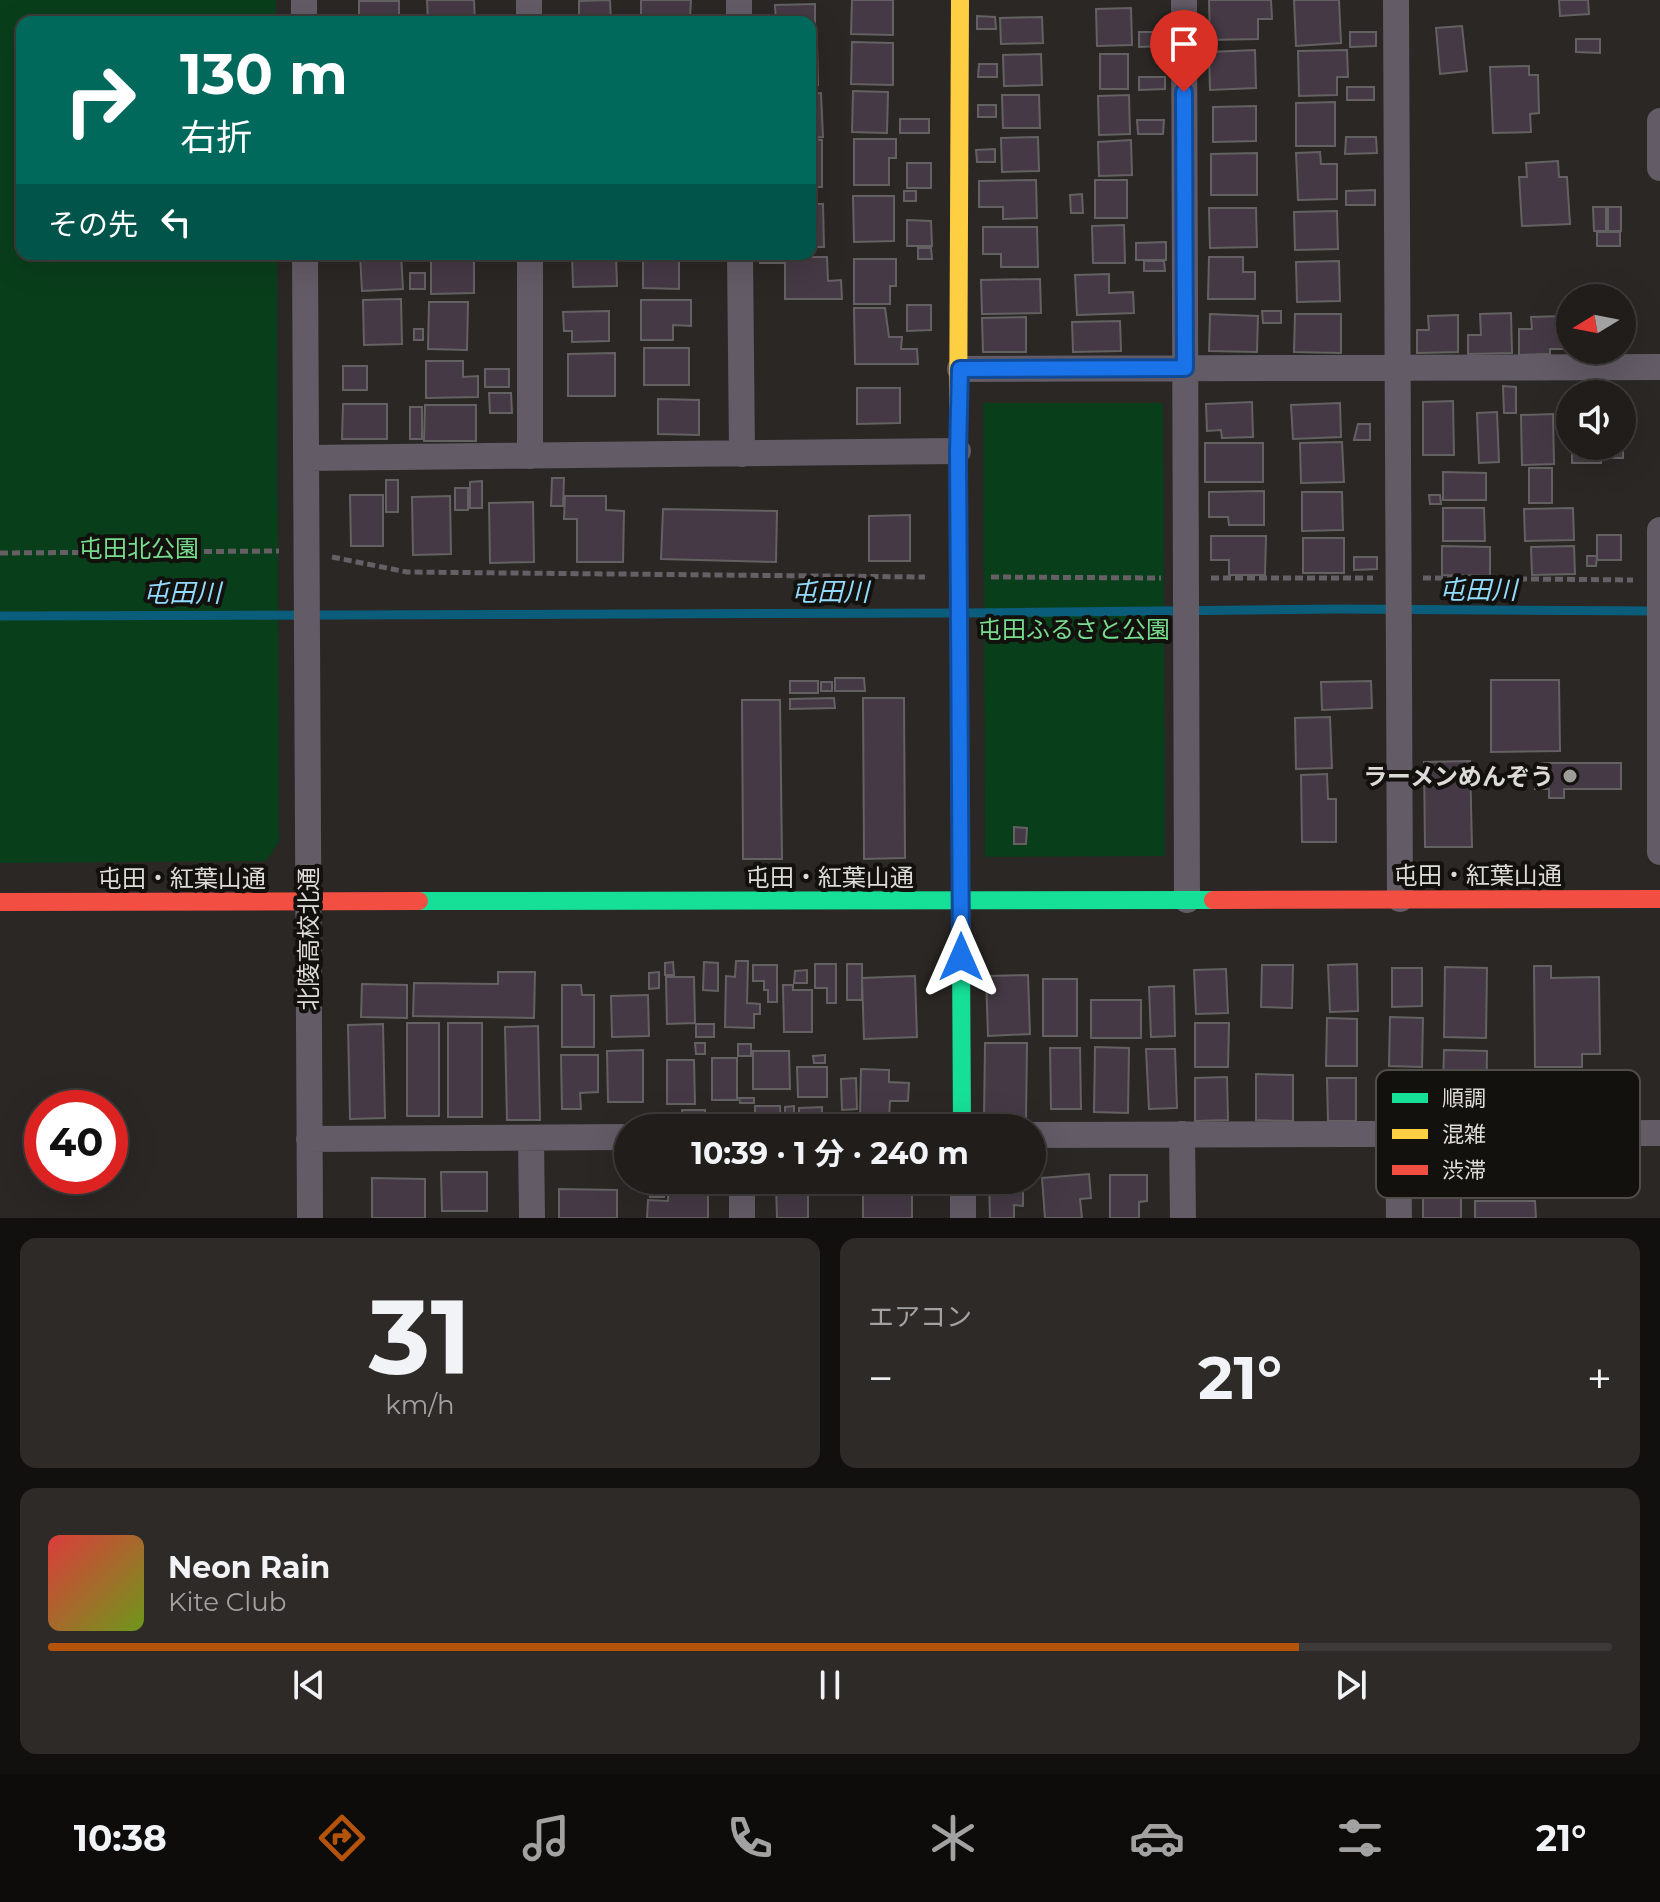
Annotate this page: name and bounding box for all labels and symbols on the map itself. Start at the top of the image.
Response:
pin [1150,10,1218,92]
north arrow [1556,284,1636,364]
park label: 屯田北公園 [79,534,199,563]
water label: 屯田川 [1439,574,1520,606]
water label: 屯田川 [791,576,872,608]
water label: 屯田川 [143,577,224,609]
park label: 屯田ふるさと公園 [978,615,1170,644]
place label: ラーメンめんぞう [1363,762,1554,791]
marker: ラーメンめんぞう [1561,767,1579,785]
street label: 屯田・紅葉山通 [1394,861,1562,890]
street label: 屯田・紅葉山通 [746,863,914,892]
street label: 屯田・紅葉山通 [98,864,266,893]
street label: 北陵高校北通 [294,867,323,1011]
position arrow [919,915,1003,999]
legend [1376,1070,1640,1198]
text: 順調 [1442,1085,1486,1112]
speed limit sign: 40 [24,1090,128,1194]
text: 混雑 [1442,1121,1486,1148]
text: 渋滞 [1442,1157,1486,1184]

